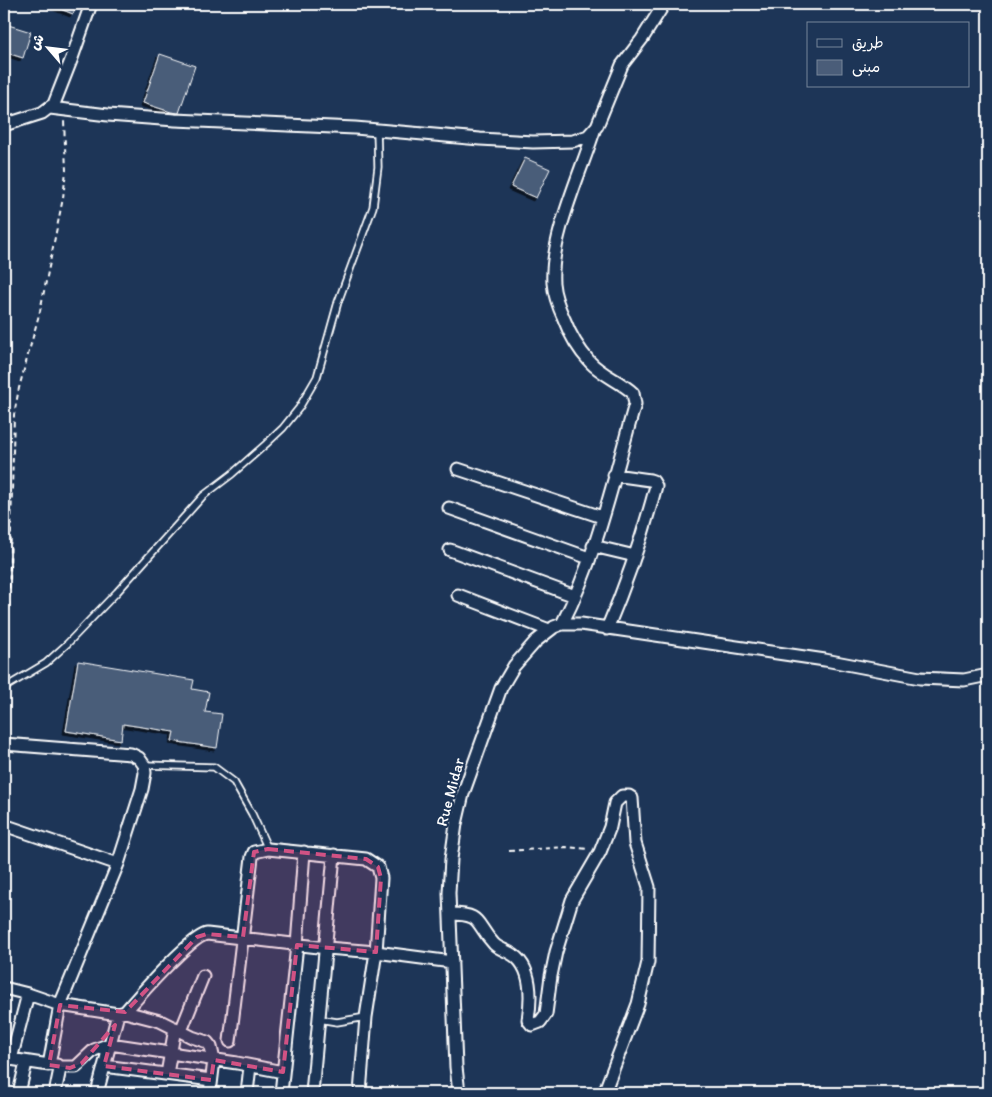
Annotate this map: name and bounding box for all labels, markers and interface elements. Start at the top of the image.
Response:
north arrow [22,22,72,72]
legend [807,22,970,88]
text: ش [26,31,48,53]
text: طريق [852,34,884,52]
text: مبنى [852,58,880,77]
street label: Rue Midar [432,756,468,828]

